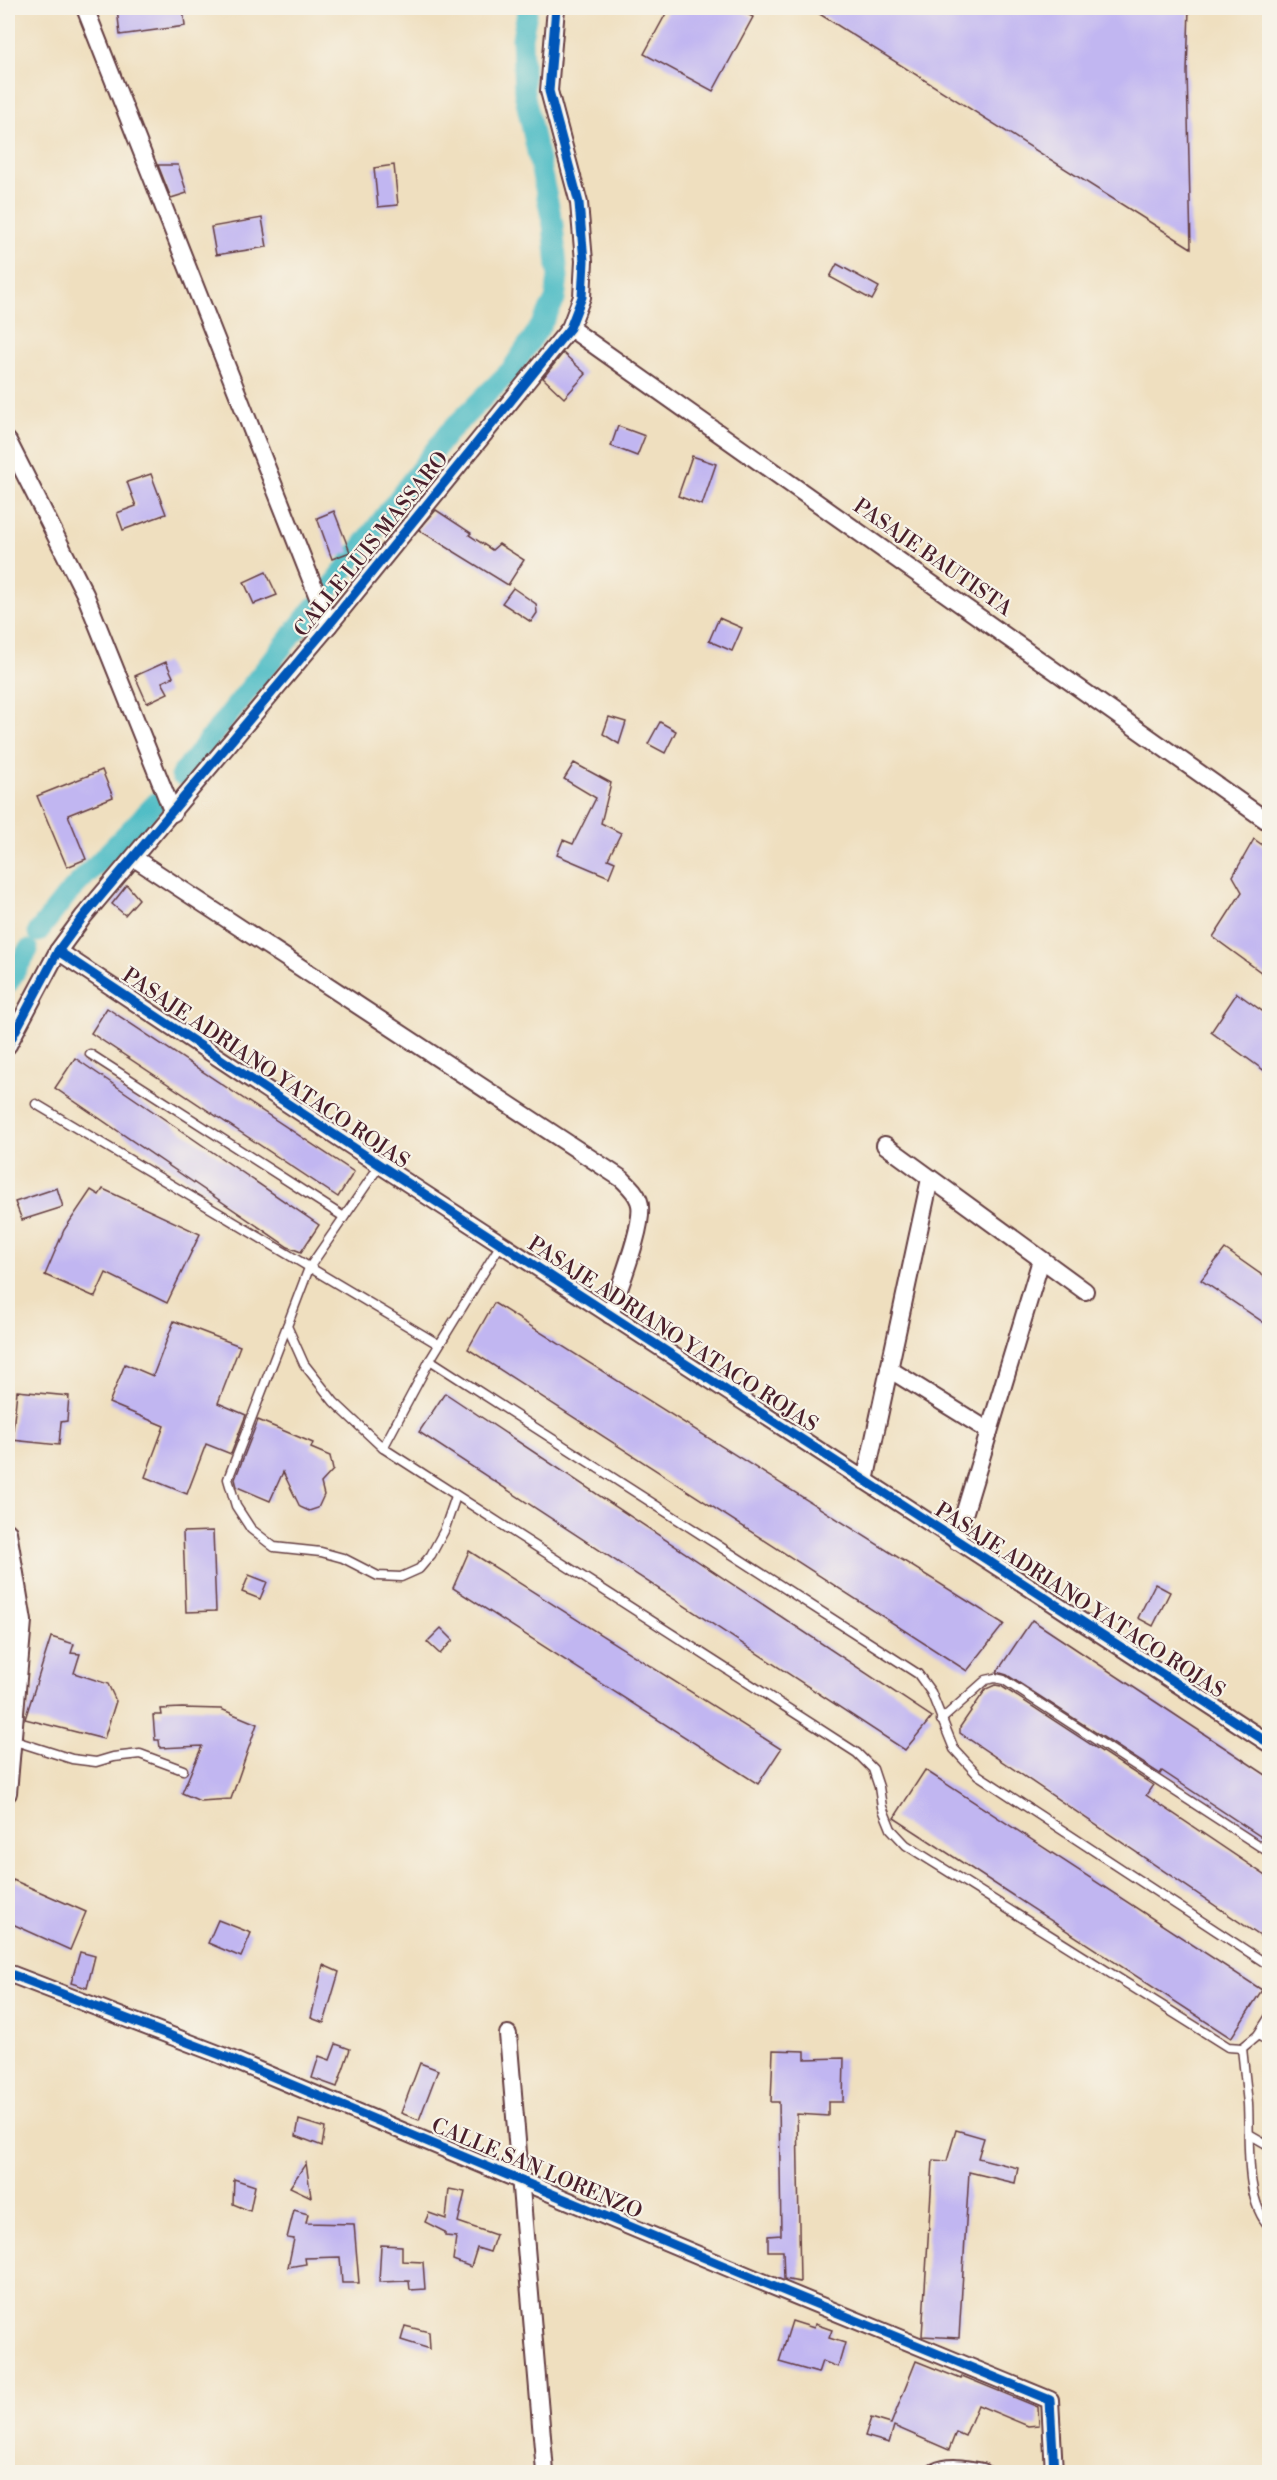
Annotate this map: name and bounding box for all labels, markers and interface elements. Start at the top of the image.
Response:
street label: CALLE LUIS MASSARO [289,447,455,643]
street label: PASAJE BAUTISTA [848,493,1017,623]
street label: PASAJE ADRIANO YATACO ROJAS [117,963,414,1175]
street label: PASAJE ADRIANO YATACO ROJAS [523,1231,822,1438]
street label: PASAJE ADRIANO YATACO ROJAS [930,1497,1229,1704]
street label: CALLE SAN LORENZO [427,2113,646,2225]

